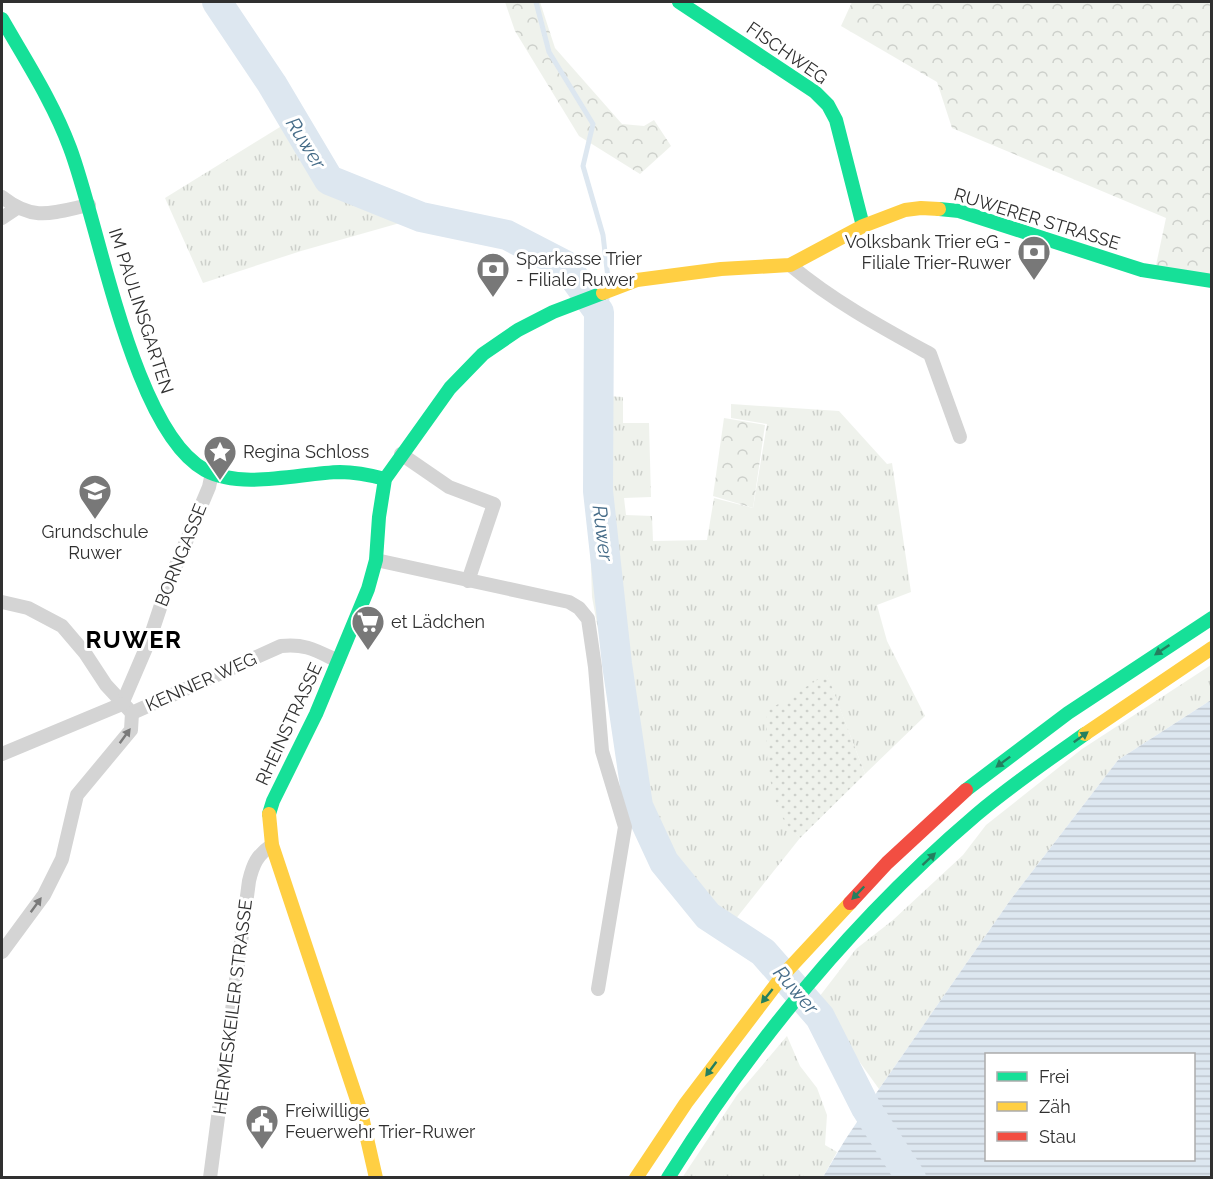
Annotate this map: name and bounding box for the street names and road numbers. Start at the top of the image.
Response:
street label: FISCHWEG [743,17,832,88]
street label: RUWERER STRASSE [952,183,1123,254]
street label: IM PAULINSGARTEN [105,225,178,396]
street label: BORNGASSE [150,500,211,609]
street label: KENNER WEG [142,648,260,715]
street label: RHEINSTRASSE [251,659,326,788]
street label: HERMESKEILER STRASSE [209,898,256,1116]

